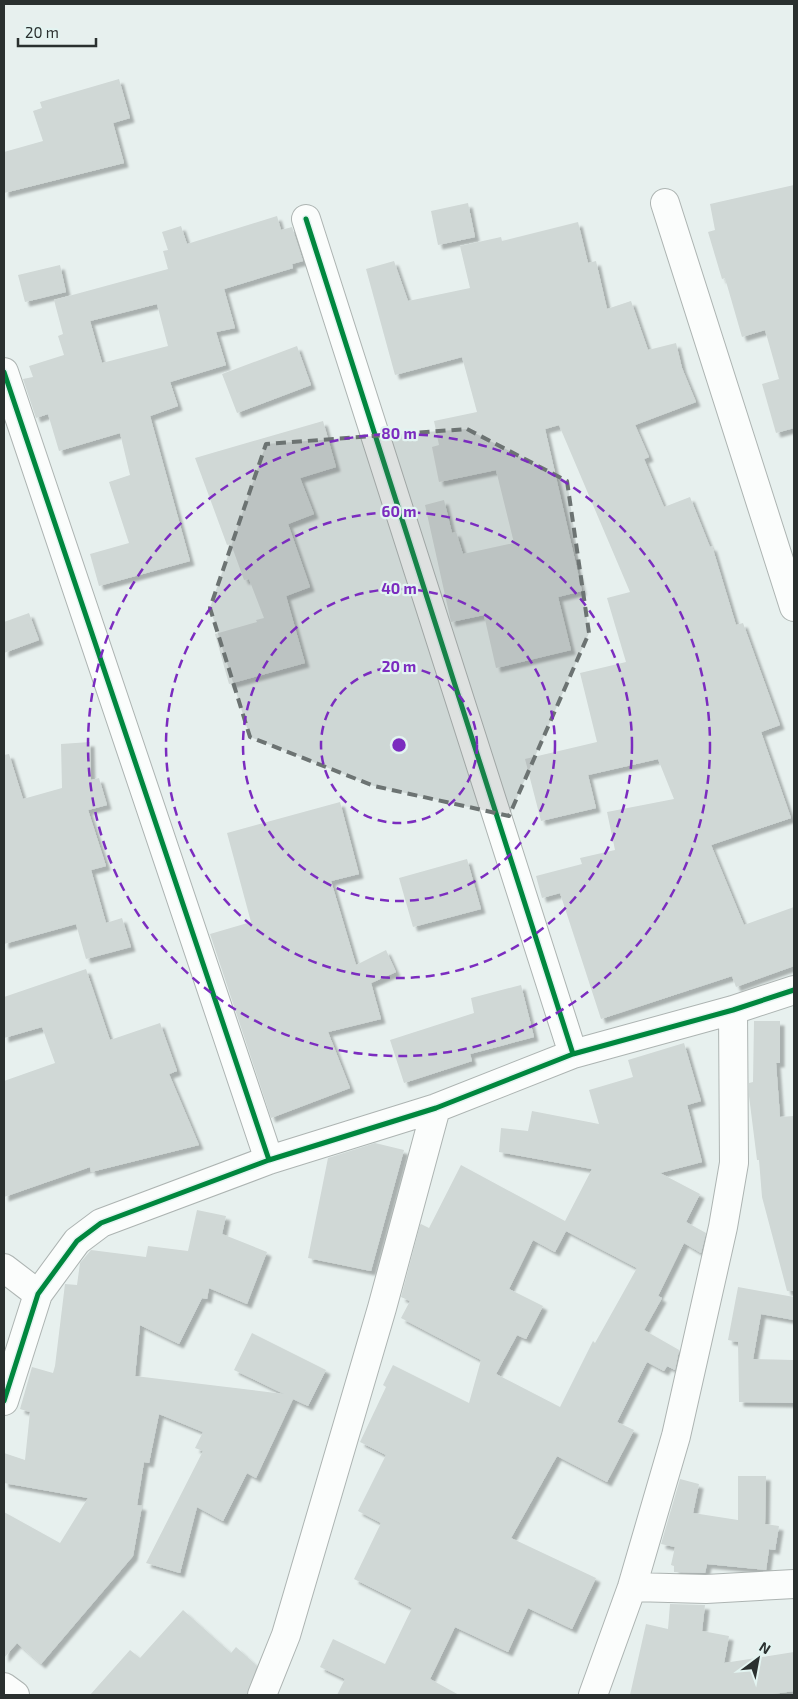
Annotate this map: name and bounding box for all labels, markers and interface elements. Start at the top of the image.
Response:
scale bar [18,15,95,47]
text: 20 m [25,23,59,41]
text: 80 m [381,424,417,442]
text: 60 m [382,502,416,520]
text: 40 m [381,579,417,597]
text: 20 m [382,657,416,675]
centre of rings [390,736,408,754]
north arrow [733,1634,783,1684]
text: N [756,1638,774,1657]

